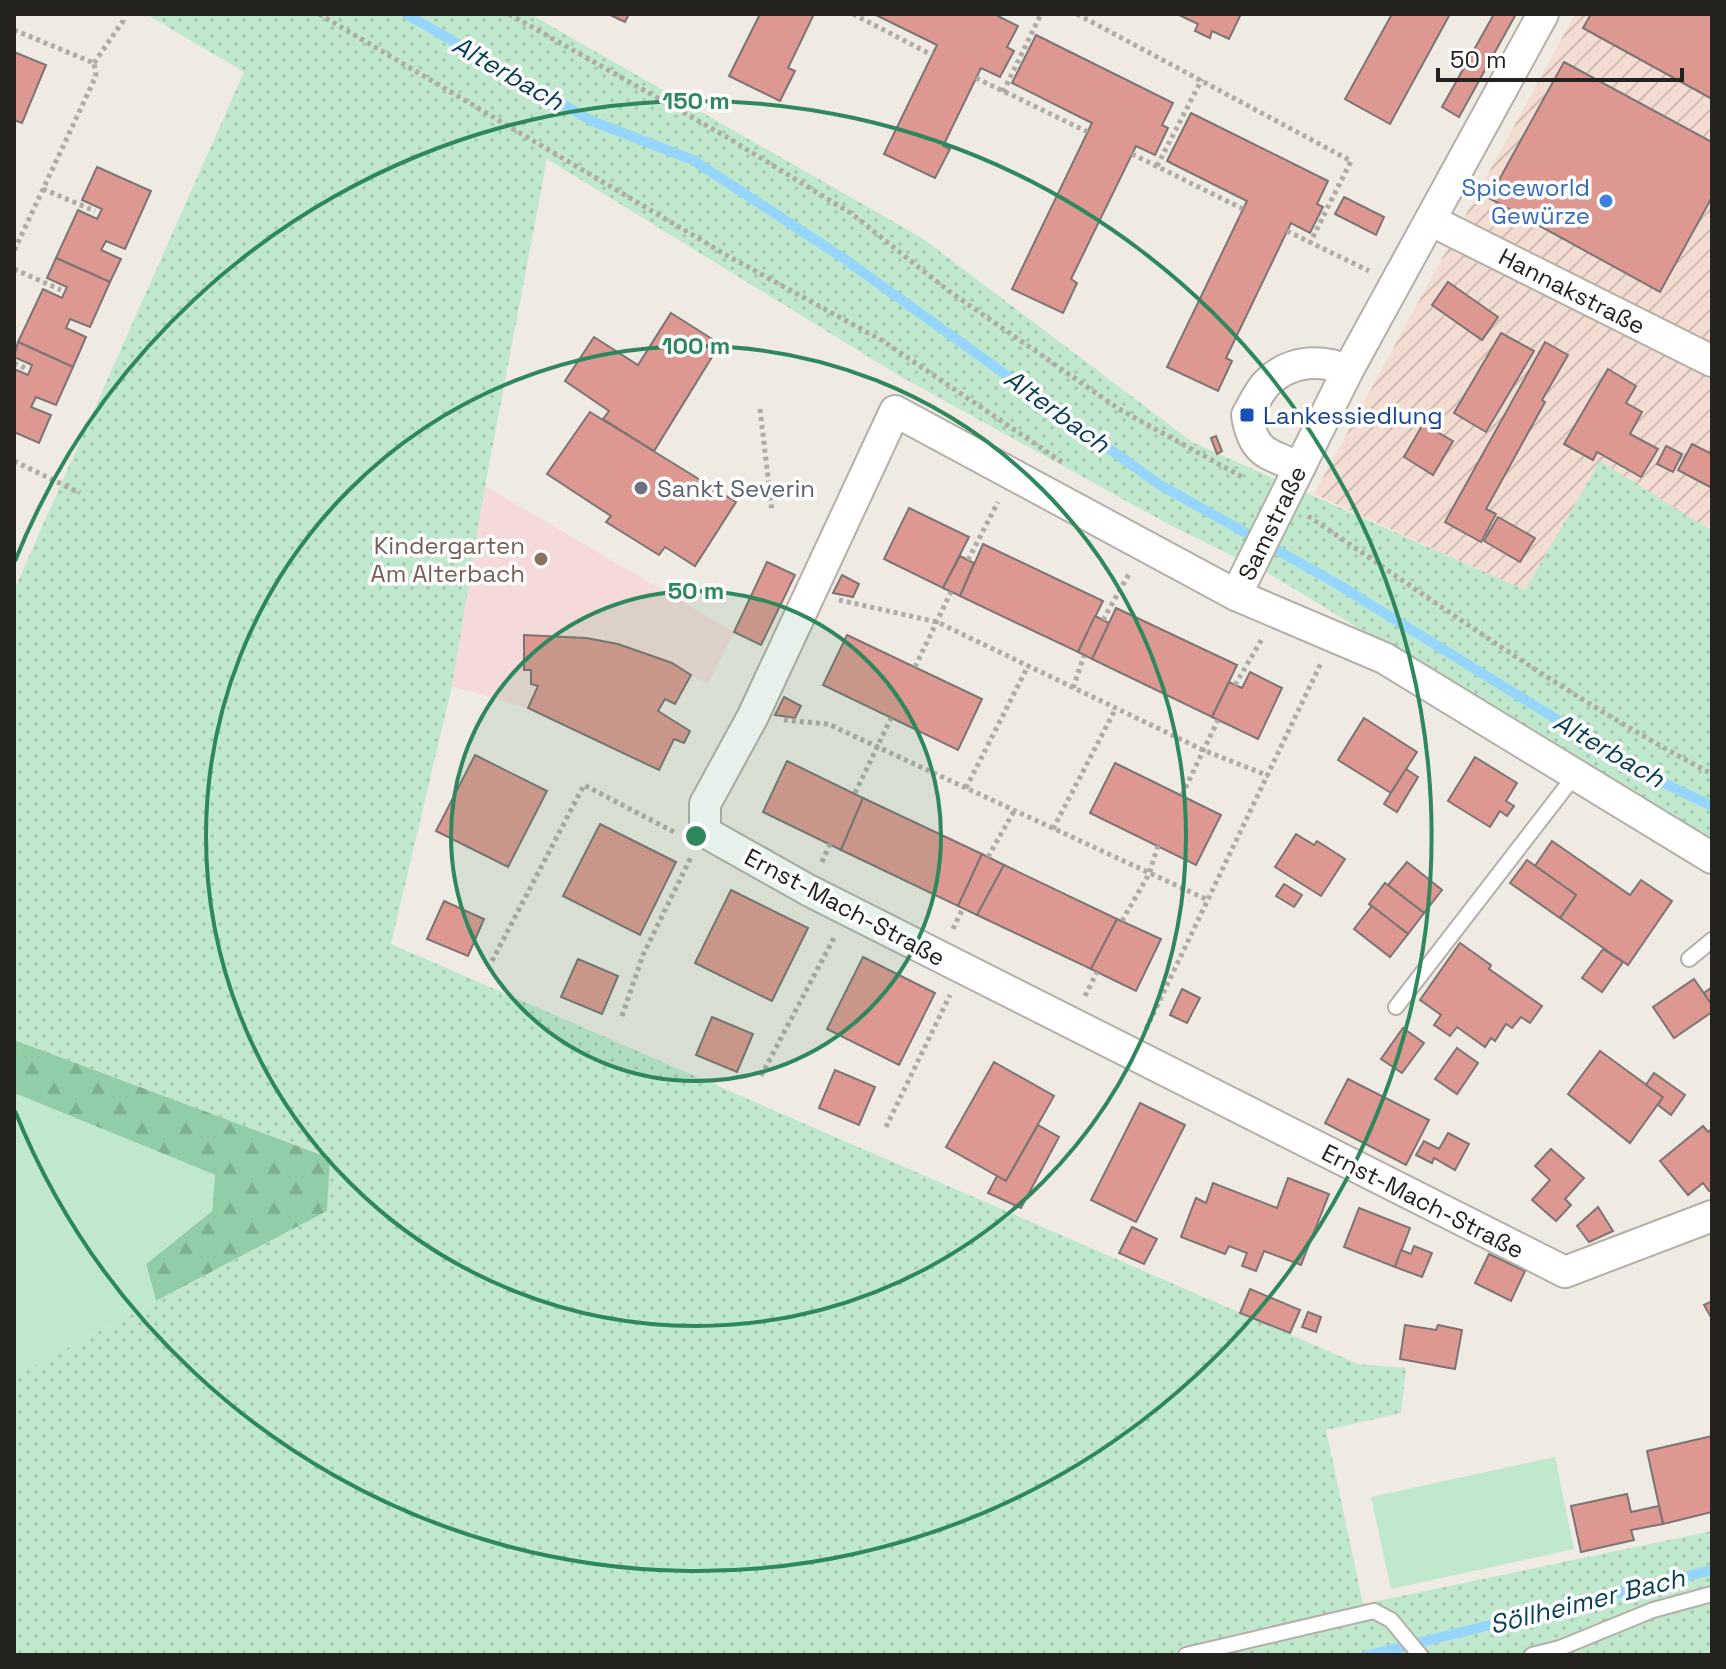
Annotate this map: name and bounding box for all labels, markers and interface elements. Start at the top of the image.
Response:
water label: Alterbach [447,28,570,119]
scale bar [1438,32,1682,82]
text: 50 m [1450,44,1507,75]
text: 150 m [662,85,730,116]
place label: Spiceworld Gewürze [1461,172,1590,231]
marker: Spiceworld Gewürze [1597,192,1615,210]
street label: Hannakstraße [1493,241,1651,341]
text: 100 m [662,330,730,361]
water label: Alterbach [998,361,1117,461]
place label: Lankessiedlung [1263,400,1443,431]
marker: Lankessiedlung [1238,406,1256,424]
street label: Samstraße [1231,460,1313,586]
place label: Sankt Severin [657,473,815,504]
marker: Sankt Severin [632,479,650,497]
place label: Kindergarten Am Alterbach [371,530,525,589]
marker: Kindergarten Am Alterbach [532,550,550,568]
text: 50 m [668,575,724,606]
water label: Alterbach [1548,705,1671,796]
centre of rings [682,822,710,850]
street label: Ernst-Mach-Straße [739,841,951,973]
street label: Ernst-Mach-Straße [1317,1137,1529,1265]
water label: Söllheimer Bach [1486,1560,1689,1642]

